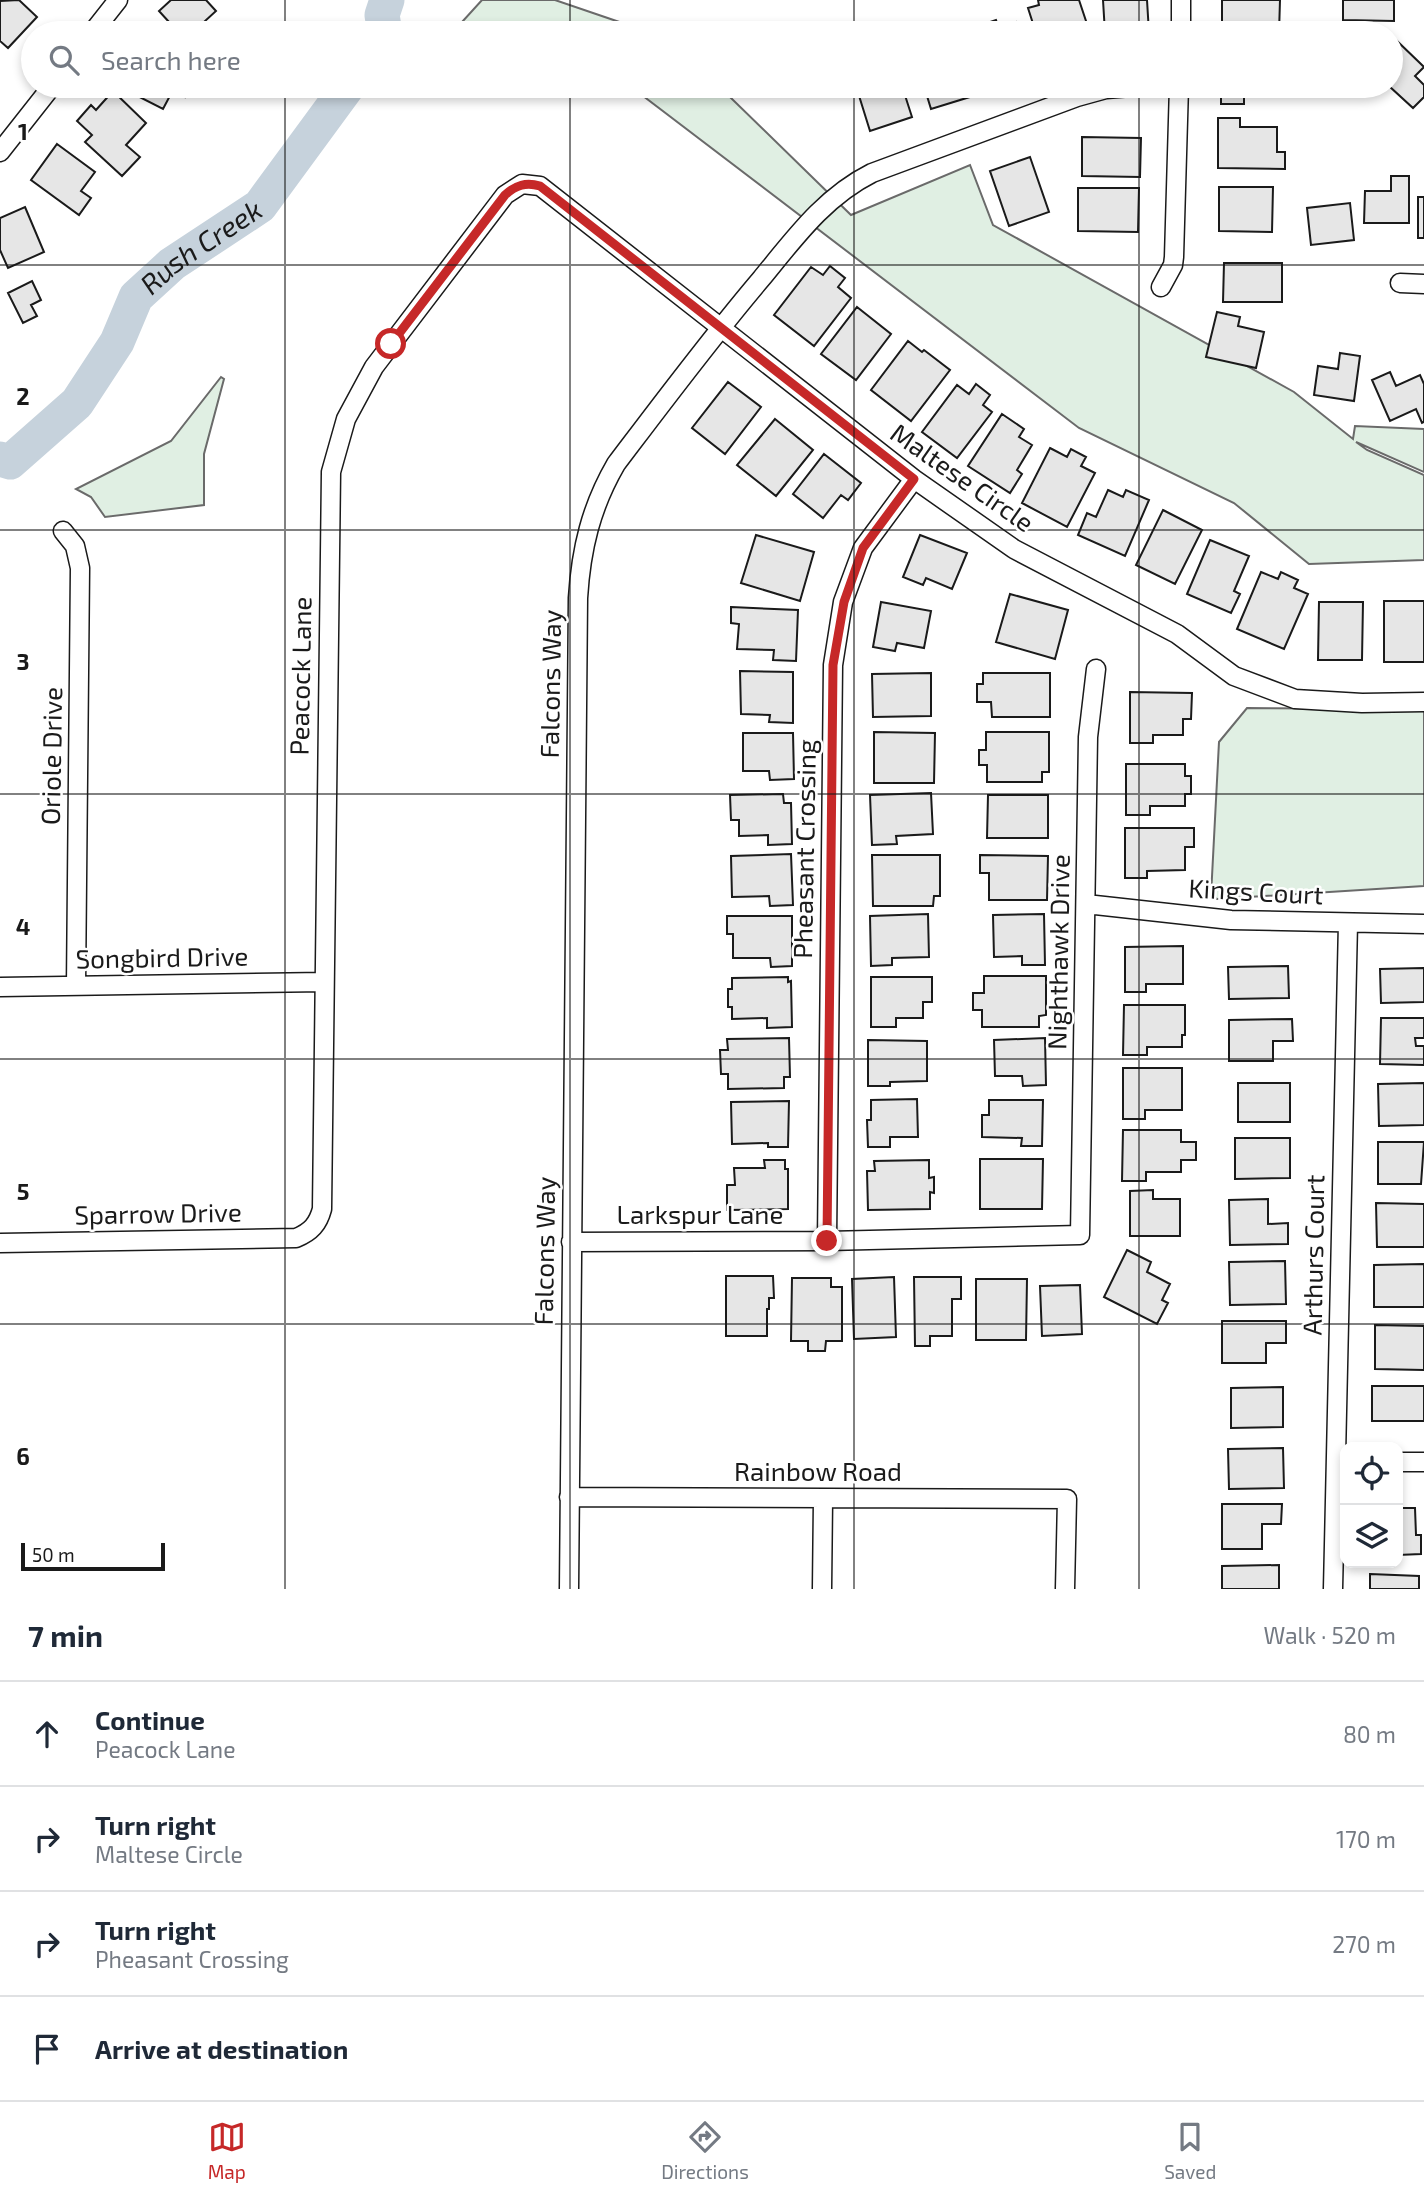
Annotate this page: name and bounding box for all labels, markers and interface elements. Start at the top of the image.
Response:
search box [21,21,1403,98]
icon: search [45,41,83,79]
text: Search here [101,44,241,75]
text: 1 [18,117,28,145]
water label: Rush Creek [133,192,268,301]
route start [375,328,406,359]
text: 2 [16,382,30,410]
street label: Maltese Circle [885,416,1040,537]
street label: Peacock Lane [283,596,316,756]
street label: Falcons Way [533,609,566,759]
text: 3 [16,647,30,675]
street label: Oriole Drive [34,687,67,825]
street label: Pheasant Crossing [786,739,821,959]
street label: Nighthawk Drive [1040,854,1075,1050]
street label: Kings Court [1188,871,1324,910]
text: 4 [16,912,30,940]
street label: Songbird Drive [75,939,249,974]
street label: Arthurs Court [1296,1174,1329,1336]
street label: Falcons Way [527,1176,560,1326]
text: 5 [17,1177,29,1205]
street label: Sparrow Drive [74,1196,242,1229]
street label: Larkspur Lane [617,1198,783,1229]
route end [811,1225,842,1256]
text: 6 [16,1442,30,1470]
map controls [1340,1442,1403,1568]
button: locate [1340,1442,1403,1505]
street label: Rainbow Road [734,1455,902,1486]
button: layers [1340,1505,1403,1568]
scale bar [21,1540,164,1572]
text: 50 m [32,1543,75,1566]
text: 7 min [28,1617,103,1653]
text: Walk · 520 m [1263,1621,1396,1649]
text: Continue [95,1704,205,1735]
icon: ahead [28,1715,66,1753]
text: 80 m [1343,1720,1396,1748]
text: Peacock Lane [95,1735,236,1763]
text: Turn right [95,1809,216,1840]
icon: right [28,1820,66,1858]
text: 170 m [1336,1825,1396,1853]
text: Maltese Circle [95,1840,243,1868]
text: Turn right [95,1914,216,1945]
icon: right [28,1925,66,1963]
text: 270 m [1332,1930,1396,1958]
text: Pheasant Crossing [95,1945,289,1973]
icon: arrive [28,2030,66,2068]
text: Arrive at destination [95,2033,348,2064]
tab: Map [208,2118,246,2183]
tab: Directions [661,2118,749,2183]
tab: Saved [1164,2118,1216,2183]

